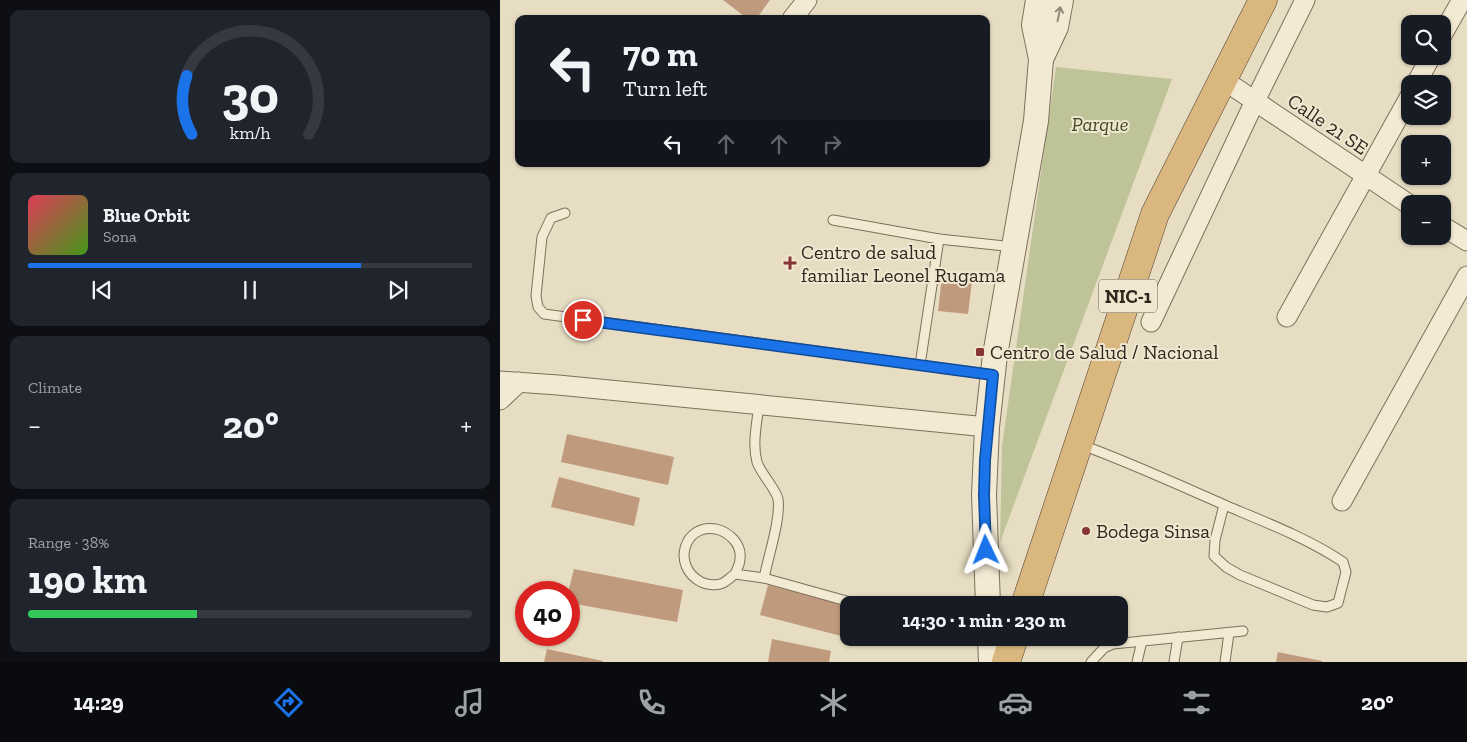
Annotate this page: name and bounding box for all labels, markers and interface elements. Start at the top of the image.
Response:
one-way arrow [1054,6,1064,22]
map controls [1401,15,1451,245]
button: search [1401,15,1451,65]
text: 70 m [623,33,698,75]
icon: left [540,35,605,100]
text: 30 [221,64,279,126]
text: Turn left [623,75,707,102]
button: layers [1401,75,1451,125]
street label: Calle 21 SE [1283,88,1373,160]
park label: Parque [1071,112,1129,136]
text: km/h [230,122,270,144]
icon: left [659,130,687,158]
icon: ahead [712,130,740,158]
icon: ahead [765,130,793,158]
icon: right [818,130,846,158]
button: + [1401,135,1451,185]
button: − [1401,195,1451,245]
text: Blue Orbit [103,204,190,227]
text: Sona [103,227,137,246]
place label: Centro de salud familiar Leonel Rugama [801,240,1006,287]
marker: Centro de salud familiar Leonel Rugama [783,256,797,270]
icon: previous [88,276,116,304]
icon: pause [236,276,264,304]
icon: next [384,276,412,304]
road number: NIC-1 [1099,280,1157,312]
pin [562,299,604,341]
icon: arrive [569,306,597,334]
place label: Centro de Salud / Nacional [990,340,1219,364]
marker: Centro de Salud / Nacional [974,346,986,358]
text: Climate [28,378,82,397]
text: 20° [223,402,279,448]
text: − [28,409,41,442]
text: + [460,409,472,442]
place label: Bodega Sinsa [1096,519,1210,543]
position arrow [959,523,1011,575]
marker: Bodega Sinsa [1080,525,1092,537]
text: Range · 38% [28,533,109,552]
text: 190 km [28,557,147,603]
speed limit sign: 40 [515,581,580,646]
text: 14:30 · 1 min · 230 m [902,609,1066,632]
icon: directions [271,685,306,720]
icon: music [452,685,487,720]
icon: phone [634,685,669,720]
icon: climate [816,685,851,720]
icon: car [998,685,1033,720]
icon: filters [1179,685,1214,720]
text: 14:29 [73,689,124,716]
text: 20° [1361,689,1394,716]

